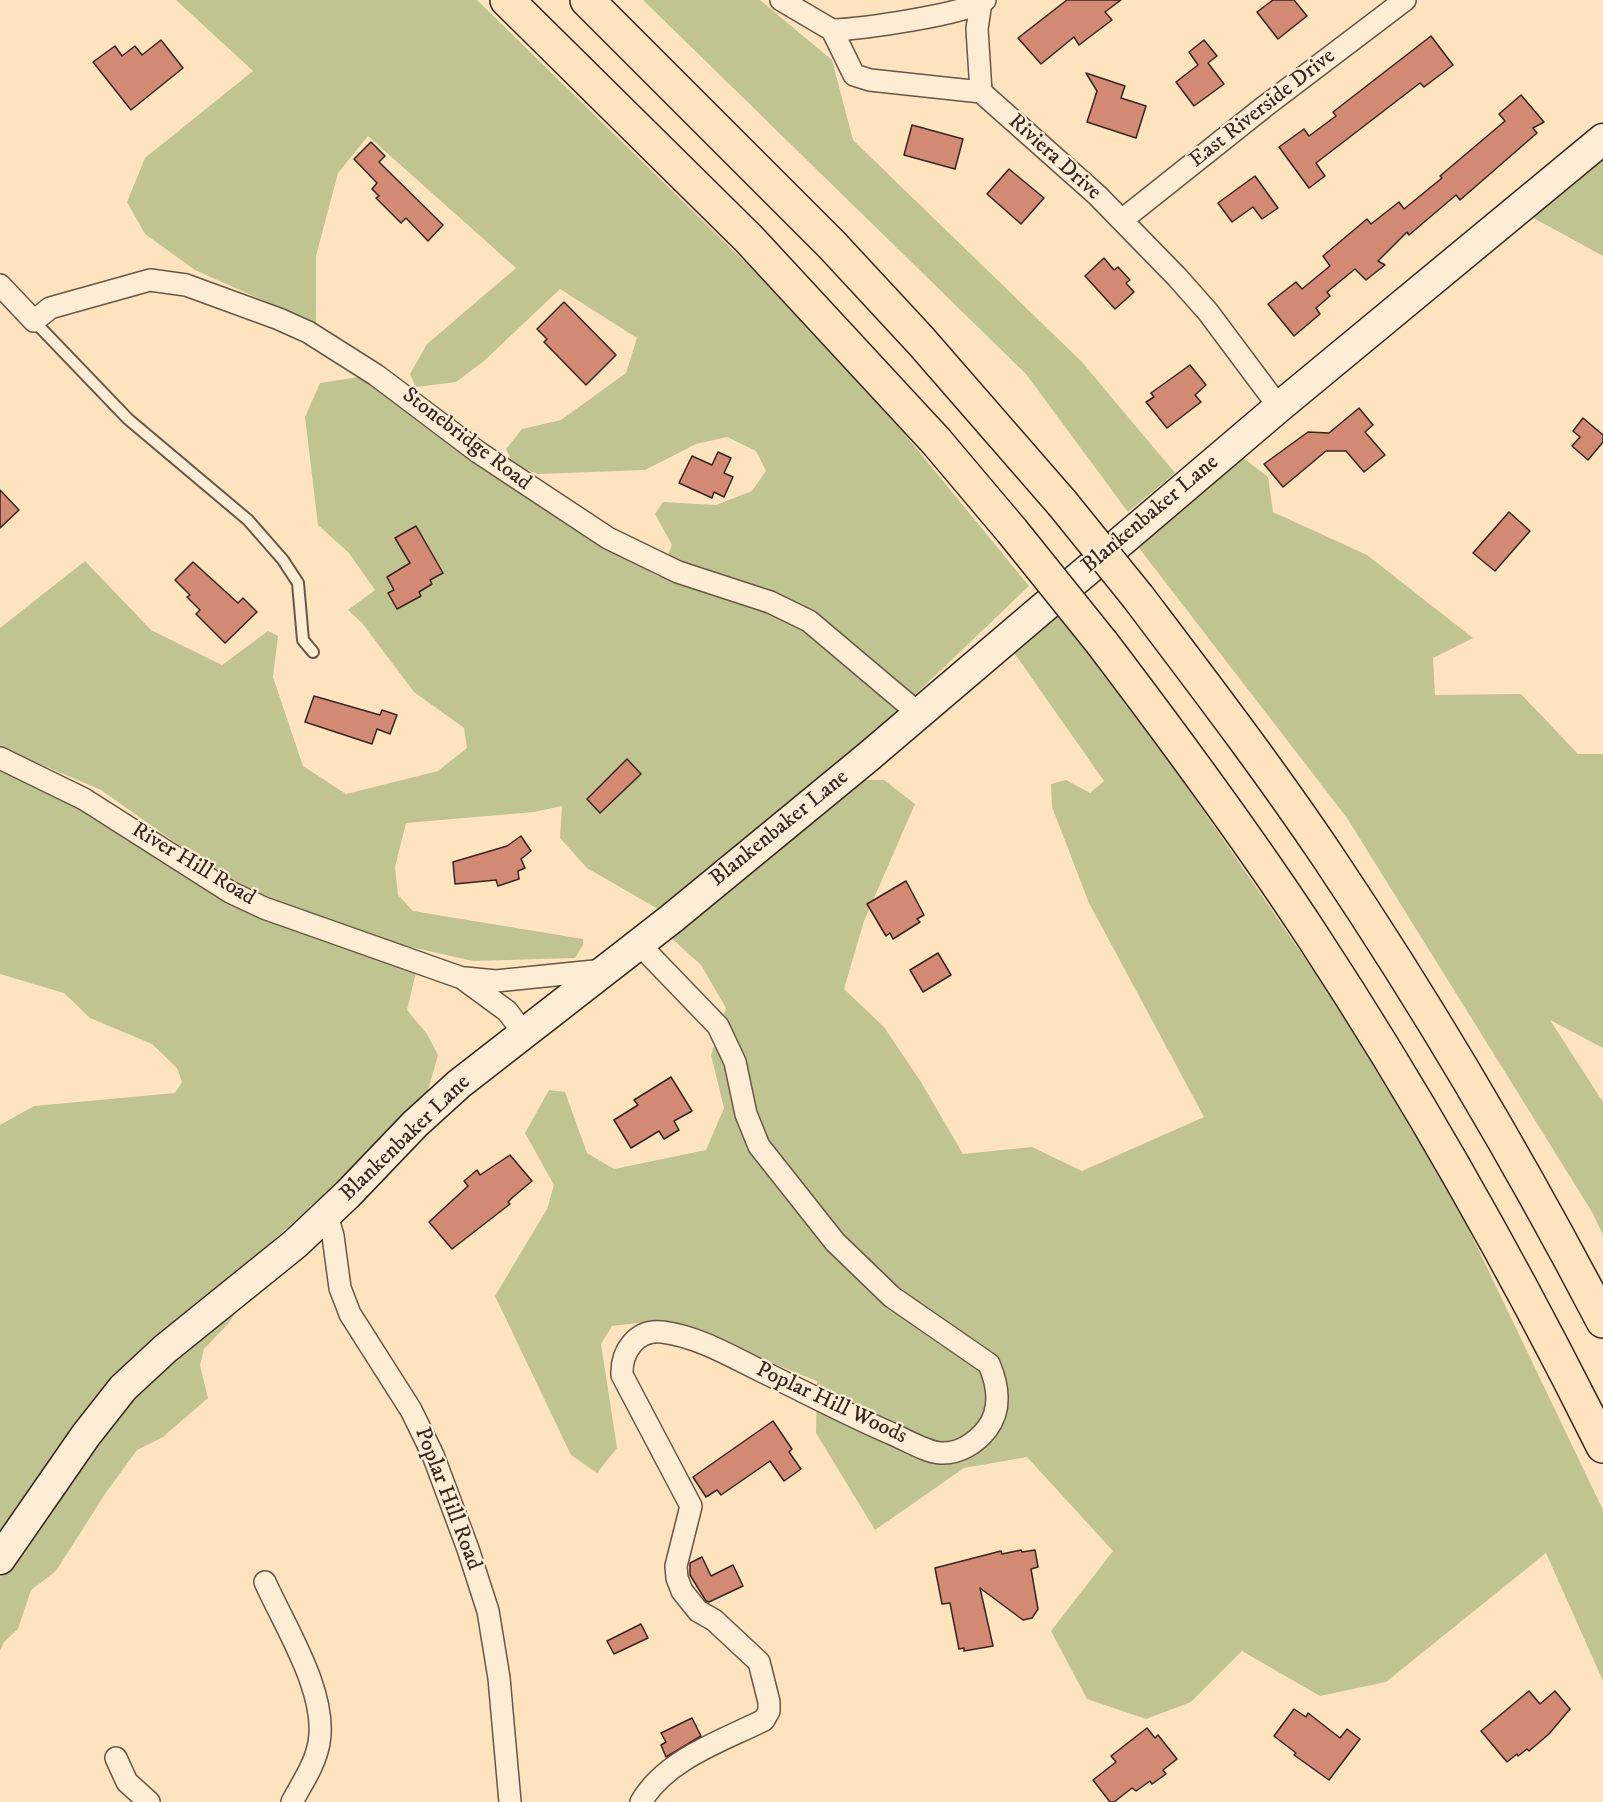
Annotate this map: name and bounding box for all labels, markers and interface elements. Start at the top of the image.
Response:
street label: East Riverside Drive [1185,44,1341,174]
street label: Riviera Drive [1002,109,1106,207]
street label: Stonebridge Road [396,383,536,497]
street label: Blankenbaker Lane [1077,450,1225,580]
street label: Blankenbaker Lane [705,765,855,893]
street label: River Hill Road [126,818,260,912]
street label: Blankenbaker Lane [335,1070,477,1208]
street label: Poplar Hill Woods [751,1357,911,1451]
street label: Poplar Hill Road [408,1424,486,1574]

